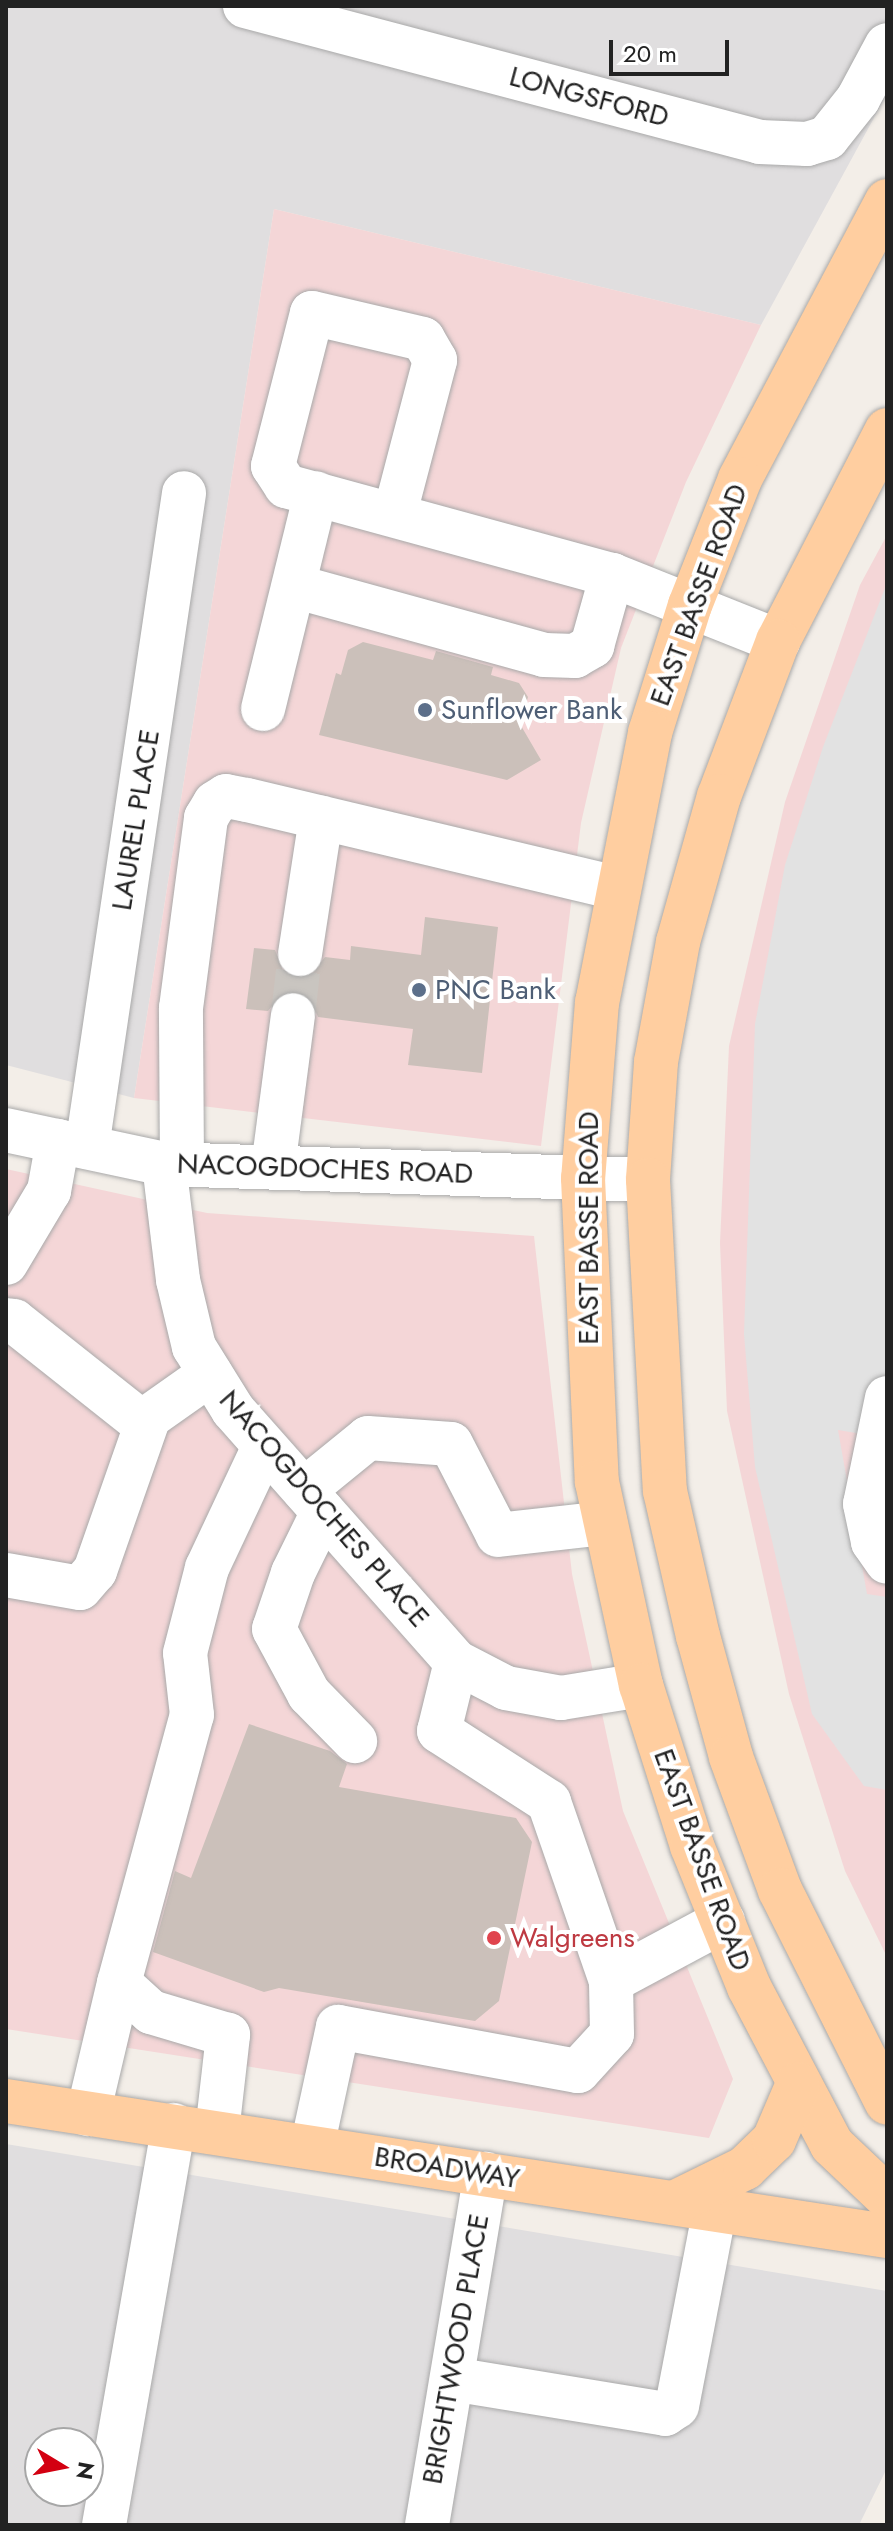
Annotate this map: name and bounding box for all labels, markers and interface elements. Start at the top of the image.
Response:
scale bar [613,24,733,74]
text: 20 m [623,36,677,71]
street label: LONGSFORD [506,60,672,134]
street label: EAST BASSE ROAD [643,480,755,710]
place label: Sunflower Bank [441,693,622,727]
marker: Sunflower Bank [416,701,434,719]
street label: LAUREL PLACE [105,727,167,913]
place label: PNC Bank [435,973,556,1007]
marker: PNC Bank [410,981,428,999]
street label: EAST BASSE ROAD [572,1111,606,1345]
street label: NACOGDOCHES ROAD [176,1147,474,1191]
street label: NACOGDOCHES PLACE [212,1384,436,1634]
street label: EAST BASSE ROAD [646,1745,758,1975]
place label: Walgreens [510,1921,635,1955]
marker: Walgreens [485,1929,503,1947]
street label: BROADWAY [372,2140,522,2196]
street label: BRIGHTWOOD PLACE [416,2211,496,2487]
north arrow [24,2427,104,2507]
text: N [68,2459,103,2482]

